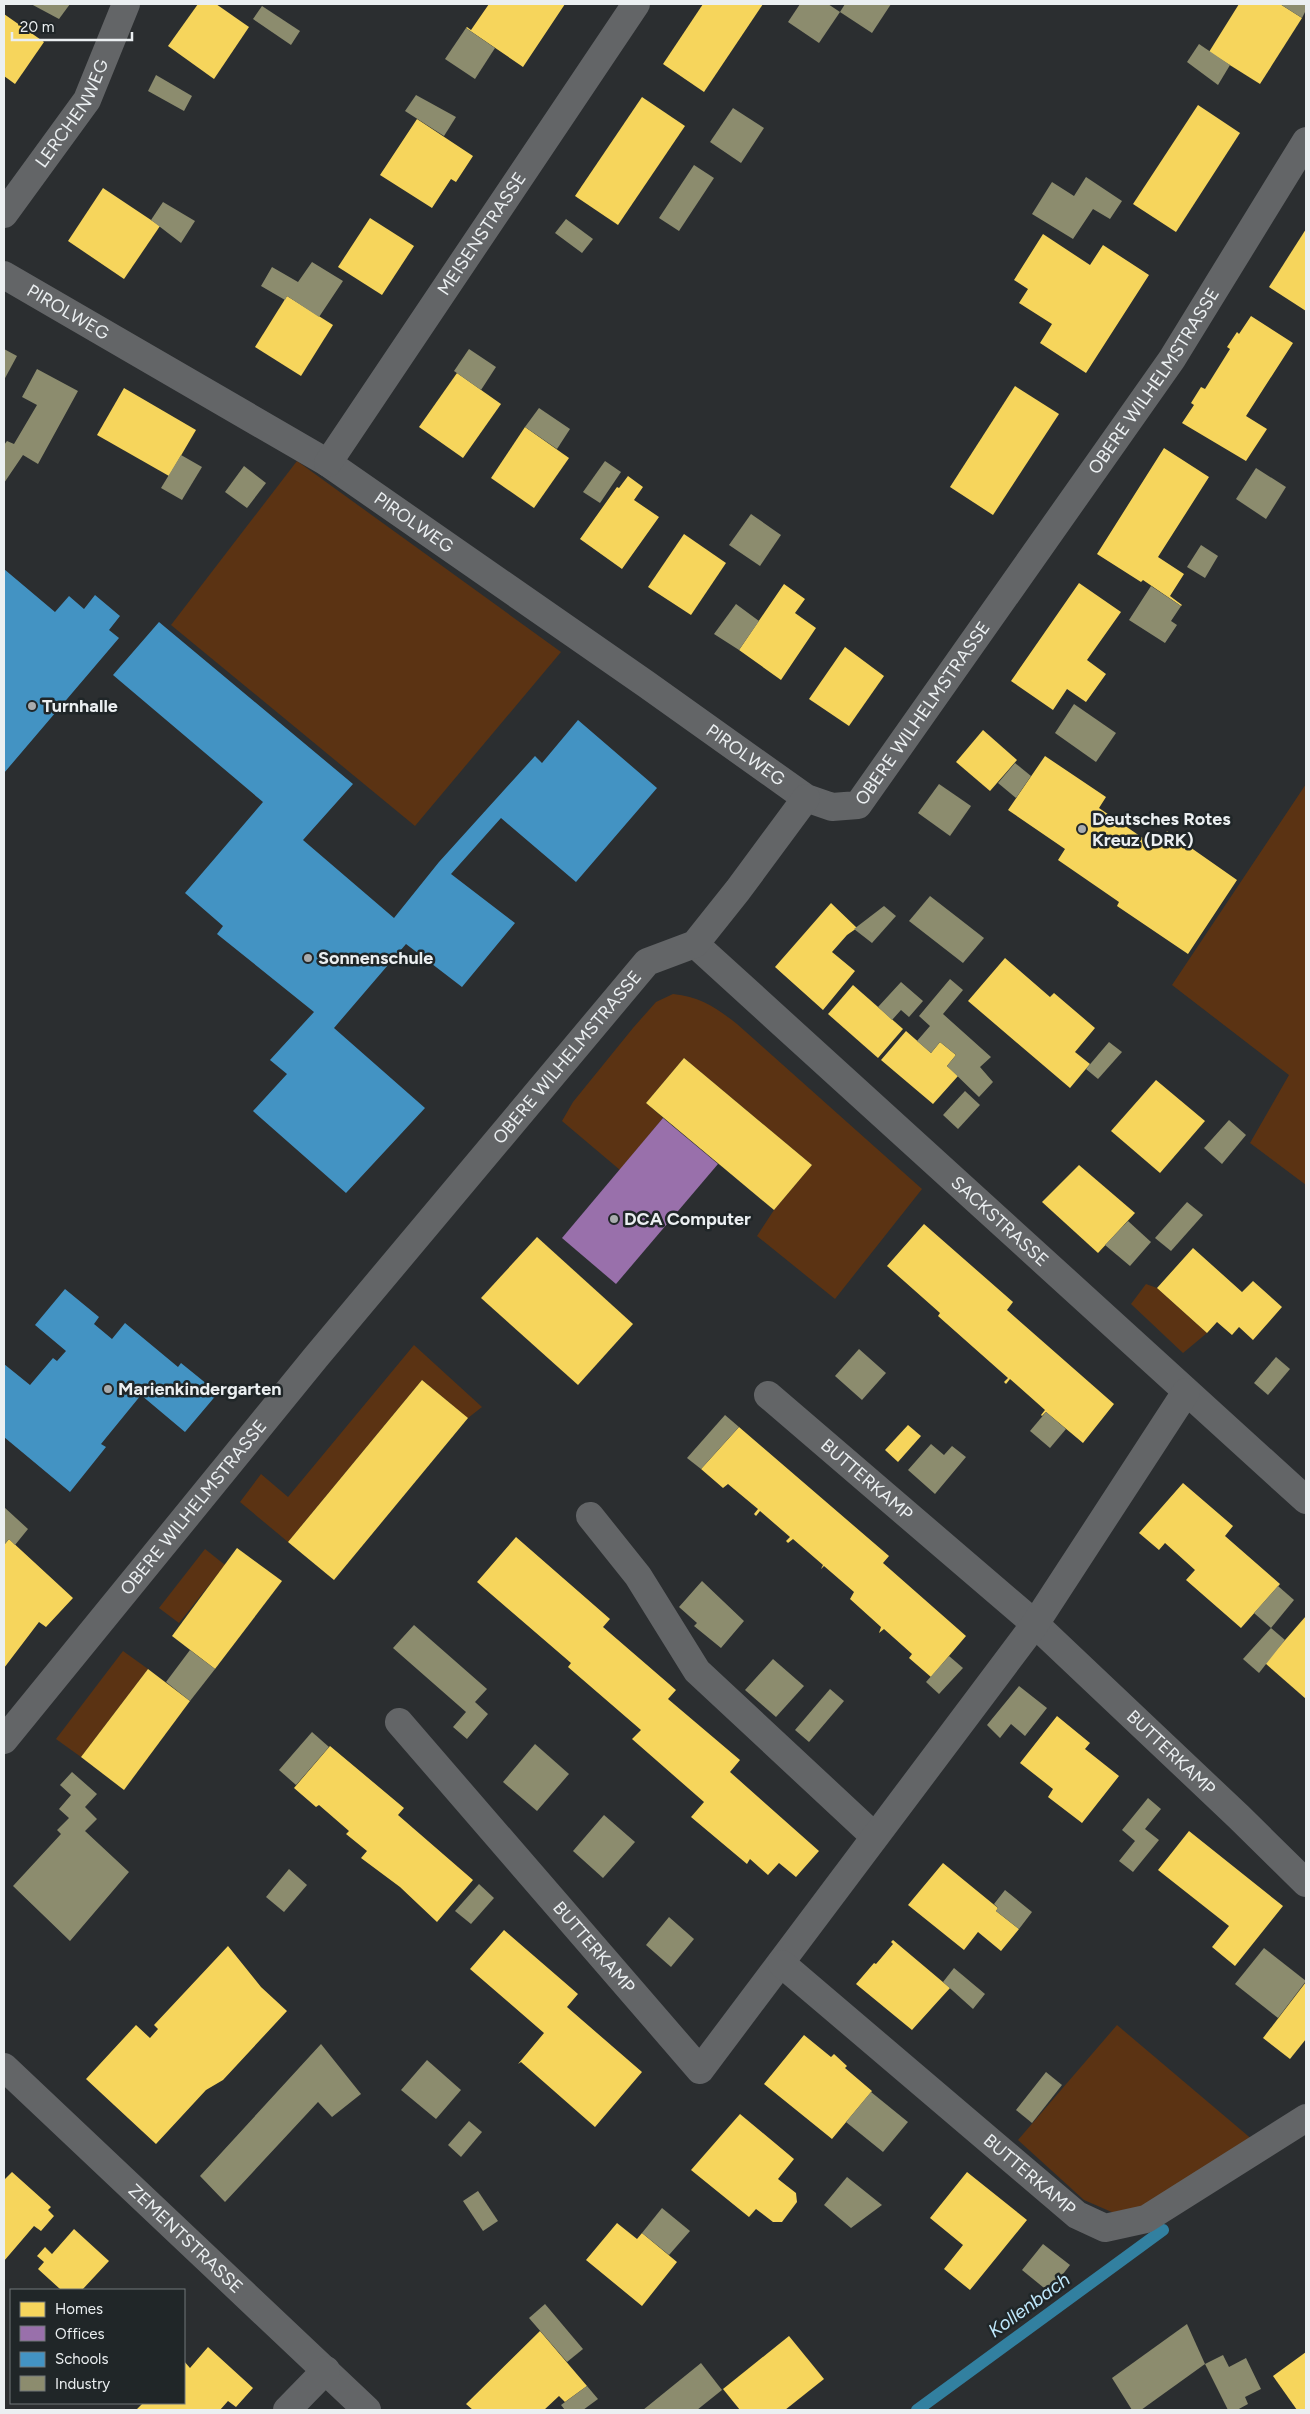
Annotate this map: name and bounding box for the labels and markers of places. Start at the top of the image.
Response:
place label: Turnhalle [42,695,118,717]
marker: Turnhalle [26,700,38,712]
place label: Deutsches Rotes Kreuz (DRK) [1092,808,1231,851]
marker: Deutsches Rotes Kreuz (DRK) [1076,823,1088,835]
place label: Sonnenschule [318,947,433,969]
marker: Sonnenschule [302,952,314,964]
place label: DCA Computer [624,1208,751,1230]
marker: DCA Computer [608,1213,620,1225]
place label: Marienkindergarten [118,1378,281,1400]
marker: Marienkindergarten [102,1383,114,1395]

